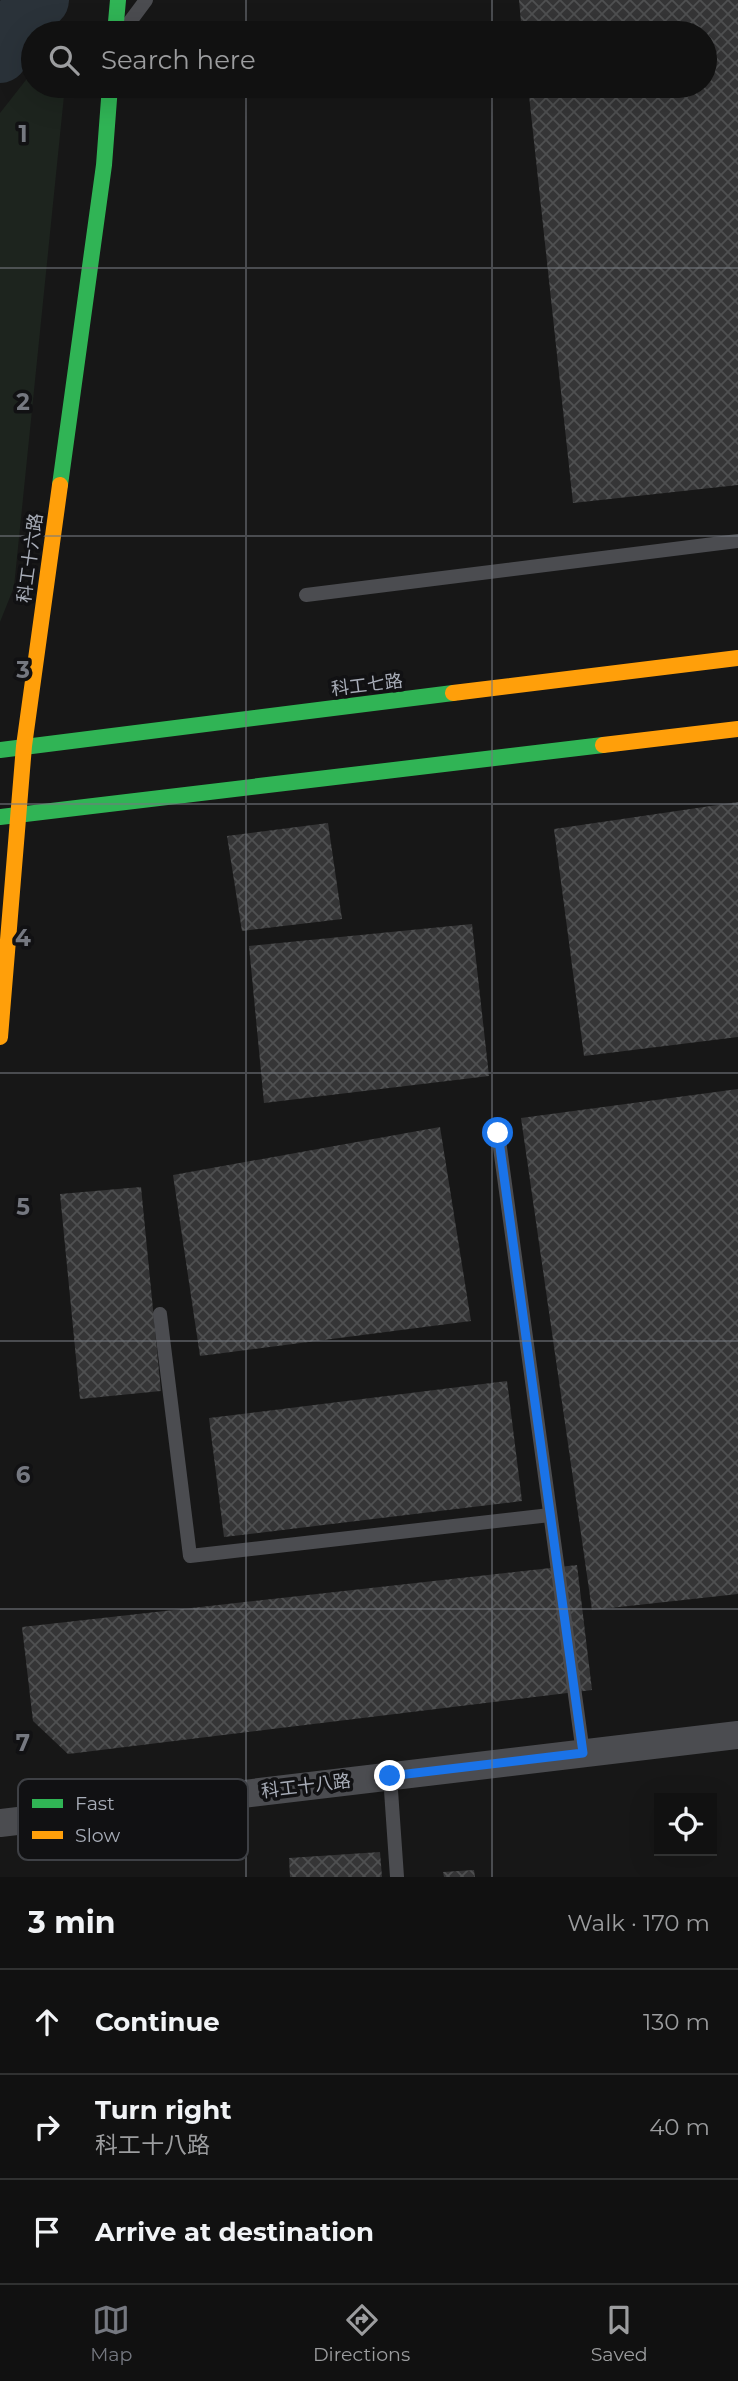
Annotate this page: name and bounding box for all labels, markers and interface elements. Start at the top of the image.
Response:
search box [21,21,717,98]
icon: search [45,41,83,79]
text: Search here [101,44,256,76]
text: 1 [18,120,28,148]
text: 2 [16,388,30,416]
street label: 科工十六路 [13,512,47,604]
text: 3 [15,656,30,684]
street label: 科工七路 [330,670,404,700]
text: 4 [15,924,31,952]
route start [482,1117,513,1148]
text: 5 [16,1193,30,1221]
text: 6 [16,1461,31,1489]
text: 7 [16,1729,30,1757]
route end [374,1760,405,1791]
street label: 科工十八路 [260,1770,352,1802]
legend [18,1779,248,1860]
text: Fast [75,1792,115,1815]
map controls [654,1793,717,1856]
button: locate [654,1793,717,1856]
text: Slow [75,1824,120,1847]
text: 3 min [28,1904,115,1941]
text: Walk · 170 m [567,1909,710,1937]
icon: ahead [28,2003,66,2041]
text: Continue [95,2006,220,2038]
text: 130 m [643,2008,710,2036]
text: Turn right [95,2094,231,2126]
icon: right [28,2108,66,2146]
text: 40 m [649,2113,710,2141]
text: 科工十八路 [95,2131,210,2159]
icon: arrive [28,2213,66,2251]
text: Arrive at destination [95,2216,374,2248]
tab: Map [90,2301,132,2366]
tab: Directions [313,2301,410,2366]
tab: Saved [591,2301,648,2366]

